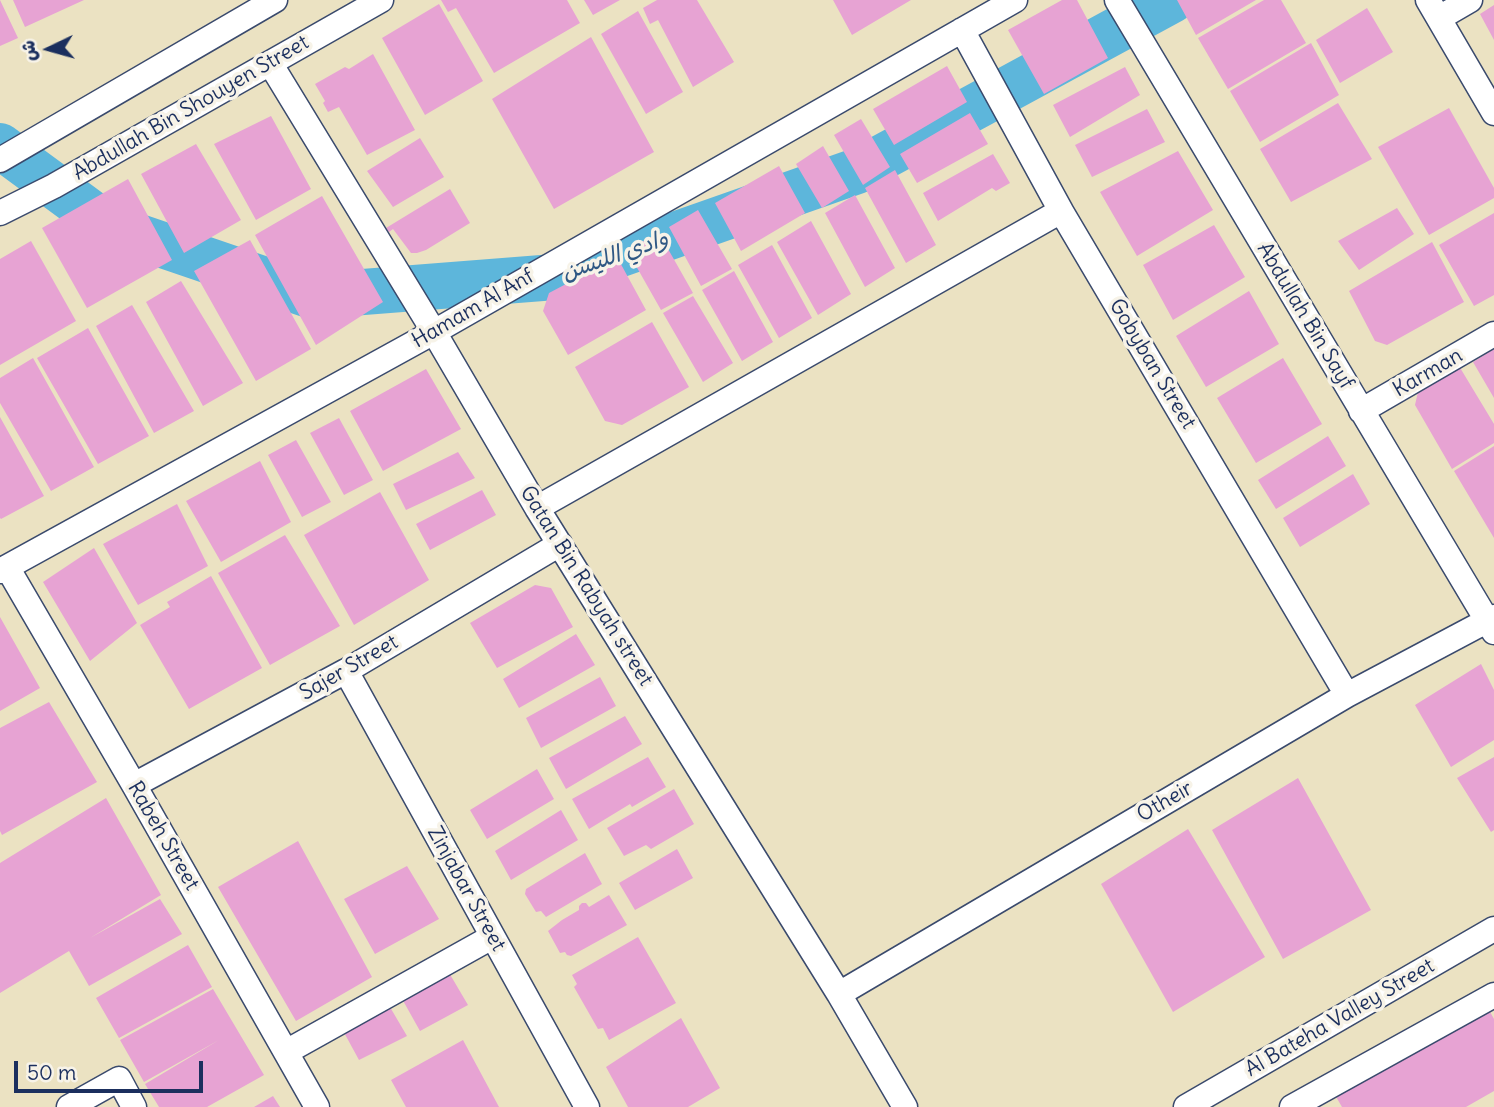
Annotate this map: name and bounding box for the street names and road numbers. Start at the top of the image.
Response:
street label: Abdullah Bin Shouyen Street [69,30,313,186]
street label: Abdullah Bin Sayf [1251,238,1359,394]
street label: Hamam Al Anf [408,264,538,354]
street label: Gobyban Street [1103,294,1201,434]
street label: Karman [1389,343,1467,403]
street label: Gatan Bin Rabyah street [514,481,658,691]
street label: Sajer Street [295,630,403,706]
street label: Otheir [1133,776,1197,828]
street label: Rabeh Street [122,777,204,895]
street label: Zinjabar Street [421,822,511,956]
street label: Al Bateha Valley Street [1241,954,1439,1082]

